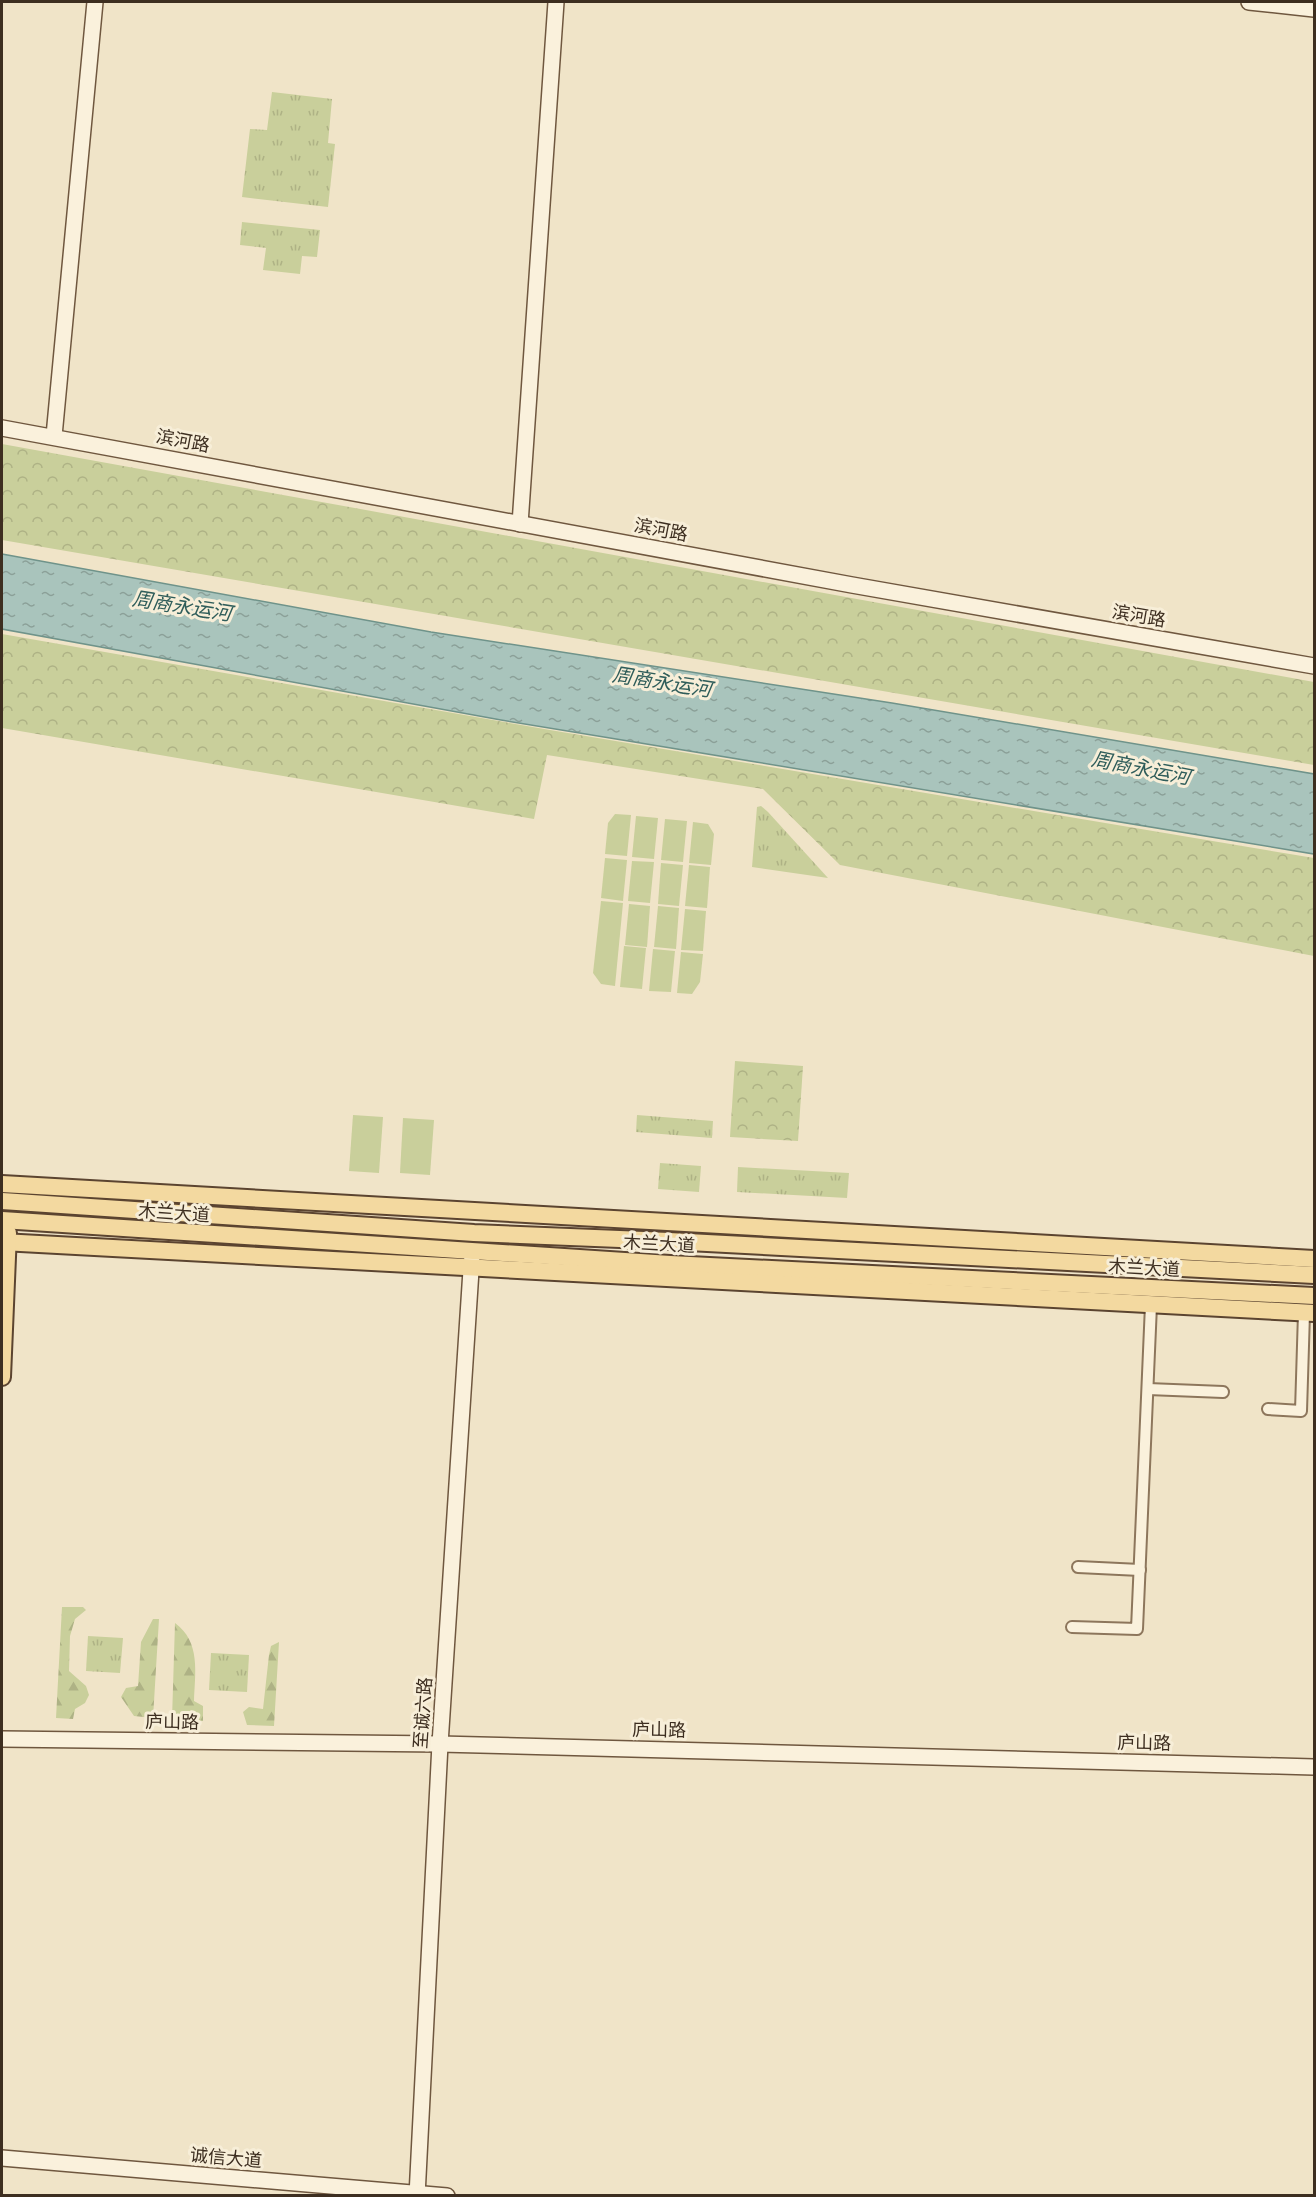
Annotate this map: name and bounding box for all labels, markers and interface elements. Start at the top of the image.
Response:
street label: 滨河路 [155,426,211,456]
street label: 滨河路 [633,515,689,545]
water label: 周商永运河 [131,587,237,625]
street label: 滨河路 [1111,601,1167,631]
water label: 周商永运河 [611,663,717,701]
water label: 周商永运河 [1090,748,1196,789]
street label: 木兰大道 [137,1201,211,1225]
street label: 木兰大道 [623,1232,695,1256]
street label: 木兰大道 [1108,1256,1180,1280]
street label: 至诚六路 [411,1676,435,1750]
street label: 庐山路 [145,1712,199,1732]
street label: 庐山路 [632,1720,686,1740]
street label: 庐山路 [1117,1733,1171,1753]
street label: 诚信大道 [189,2145,263,2171]

